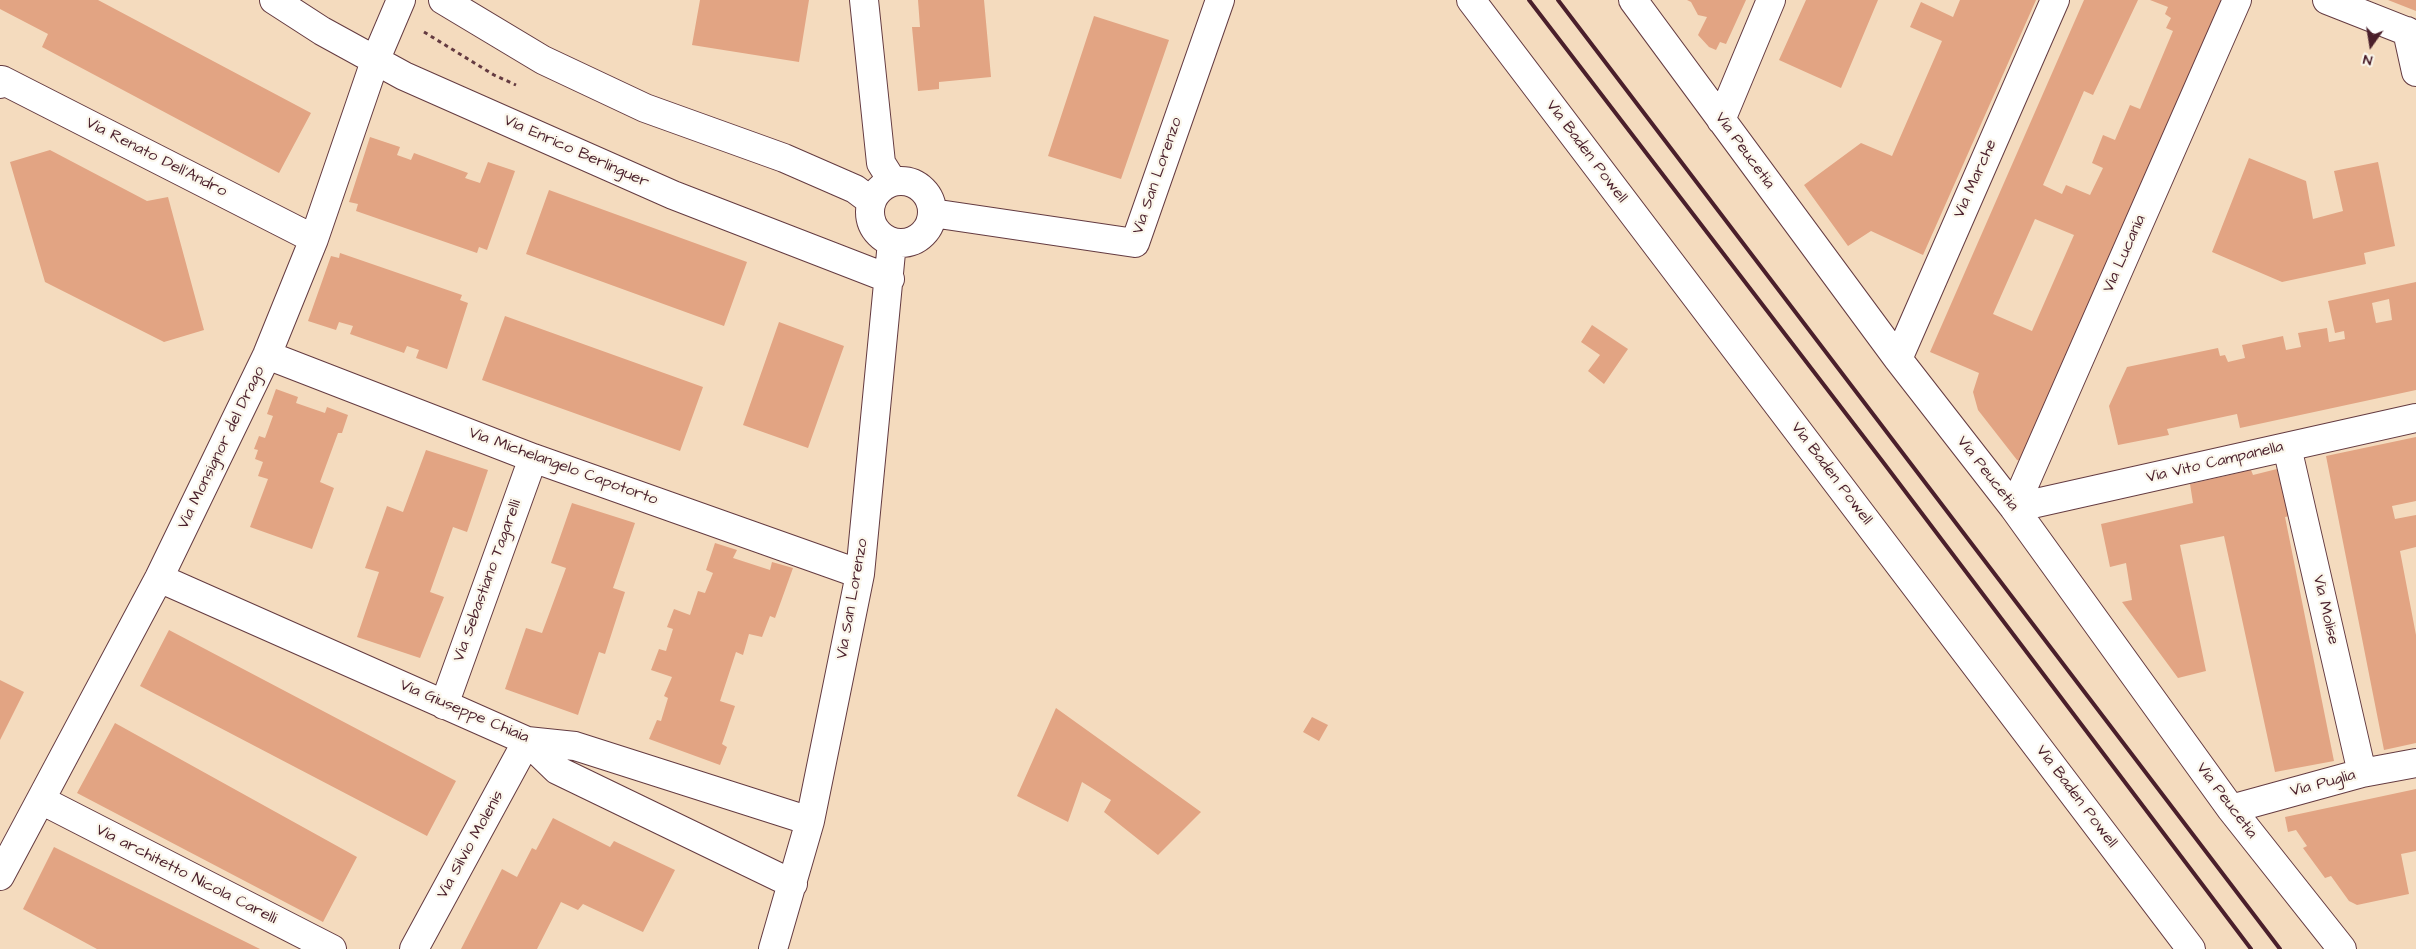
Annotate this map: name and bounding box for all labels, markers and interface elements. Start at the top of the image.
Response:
north arrow [2346,20,2396,70]
text: N [2361,49,2374,70]
street label: Via Baden Powell [1541,97,1631,207]
street label: Via Peucetia [1710,109,1778,193]
street label: Via Enrico Berlinguer [500,111,652,193]
street label: Via Renato Dell'Andro [82,114,230,202]
street label: Via San Lorenzo [1129,115,1187,237]
street label: Via Marche [1950,137,2002,221]
street label: Via Lucania [2099,212,2151,296]
street label: Via Monsignor del Drago [174,364,270,532]
street label: Via Baden Powell [1786,419,1876,529]
street label: Via Michelangelo Capotorto [466,424,660,510]
street label: Via Peucetia [1952,433,2022,515]
street label: Via Vito Campanella [2145,438,2285,488]
street label: Via Sebastiano Tagarelli [450,497,526,665]
street label: Via San Lorenzo [833,537,873,661]
street label: Via Molise [2308,573,2342,647]
street label: Via Giuseppe Chiaia [396,676,532,748]
street label: Via Baden Powell [2031,742,2121,852]
street label: Via Peucetia [2191,759,2261,843]
street label: Via Puglia [2288,766,2358,802]
street label: Via Silvio Molenis [433,788,509,902]
street label: Via architetto Nicola Carelli [92,821,280,929]

